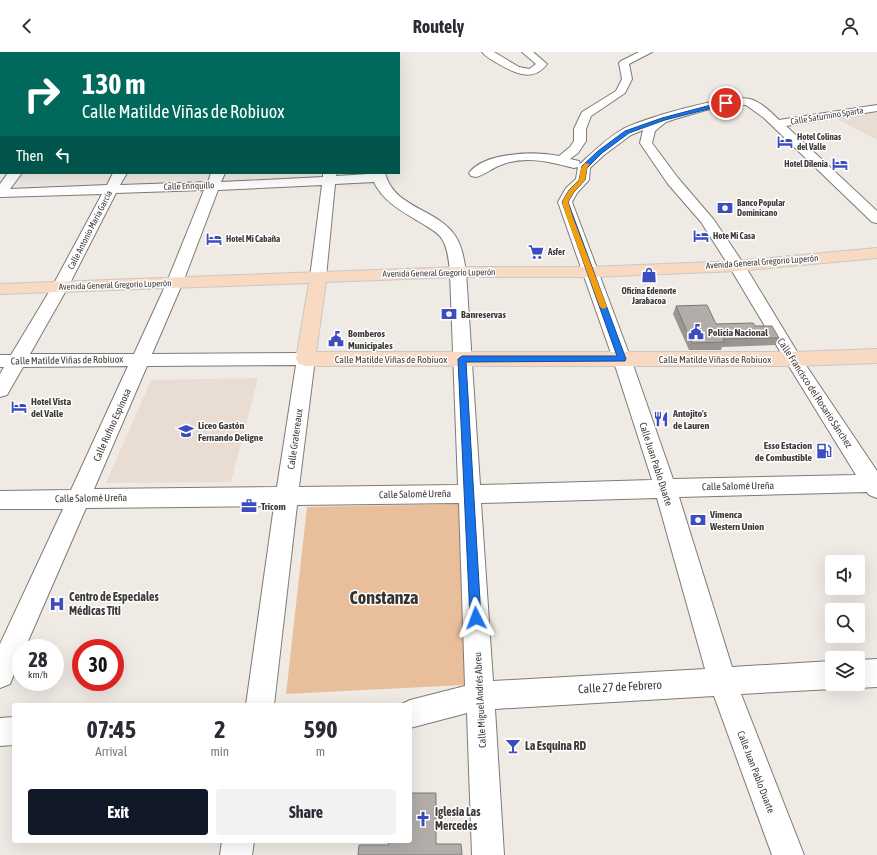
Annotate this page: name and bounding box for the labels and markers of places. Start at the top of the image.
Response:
pin [709,86,743,120]
place label: Hotel Colinas del Valle [797,132,842,152]
hotel icon: Hotel Colinas del Valle [776,133,794,151]
hotel icon: Hotel Dilenia [831,155,849,173]
place label: Hotel Dilenia [784,159,828,169]
place label: Banco Popular Dominicano [737,198,785,218]
bank icon: Banco Popular Dominicano [716,199,734,217]
hotel icon: Hote Mi Casa [692,227,710,245]
hotel icon: Hotel Mi Cabaña [205,230,223,248]
place label: Hote Mi Casa [713,231,755,241]
place label: Hotel Mi Cabaña [226,234,280,244]
supermarket icon: Asfer [527,243,545,261]
place label: Asfer [547,247,565,257]
shop icon: Oficina Edenorte Jarabacoa [640,266,658,284]
place label: Oficina Edenorte Jarabacoa [622,286,676,306]
bank icon: Banreservas [440,305,458,323]
place label: Banreservas [461,309,506,320]
public building icon: Policia Nacional [687,323,705,341]
place label: Policia Nacional [708,327,768,338]
place label: Bomberos Municipales [348,328,393,351]
public building icon: Bomberos Municipales [327,330,345,348]
place label: Hotel Vista del Valle [31,396,71,419]
hotel icon: Hotel Vista del Valle [10,398,28,416]
place label: Antojito's de Lauren [672,408,709,431]
restaurant icon: Antojito's de Lauren [652,410,670,428]
place label: Liceo Gastón Fernando Deligne [198,420,264,443]
school or university icon: Liceo Gastón Fernando Deligne [177,422,195,440]
place label: Esso Estacion de Combustible [755,440,812,463]
fuel station icon: Esso Estacion de Combustible [815,442,833,460]
office icon: Tricom [240,497,258,515]
place label: Tricom [261,501,286,512]
place label: Vimenca Western Union [709,509,764,532]
bank icon: Vimenca Western Union [689,511,707,529]
place label: Centro de Especiales Médicas Titi [69,590,159,618]
hospital icon: Centro de Especiales Médicas Titi [48,595,66,613]
bar icon: La Esquina RD [504,737,522,755]
place label: La Esquina RD [525,739,587,753]
place label: Iglesia Las Mercedes [435,805,481,833]
church icon: Iglesia Las Mercedes [414,810,432,828]

